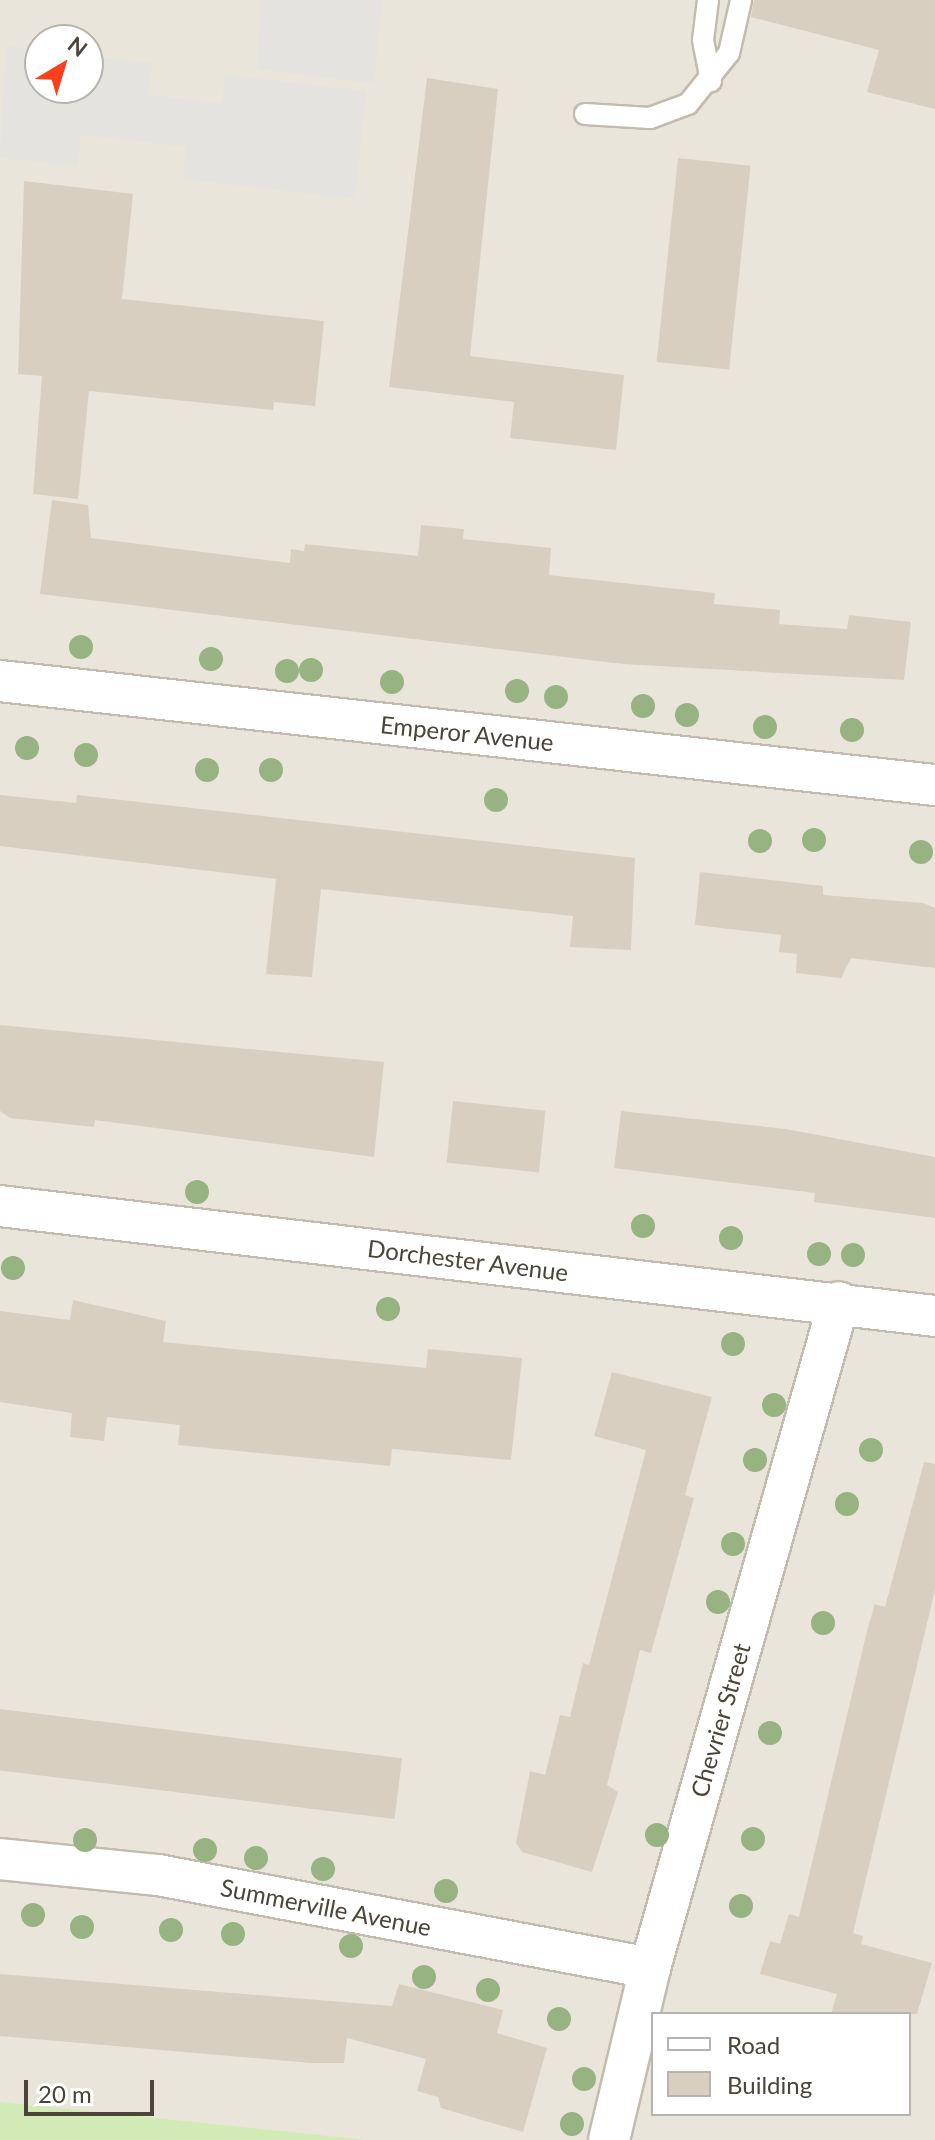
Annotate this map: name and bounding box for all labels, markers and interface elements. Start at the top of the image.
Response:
north arrow [24,24,104,104]
text: N [63,30,93,62]
street label: Emperor Avenue [378,710,556,756]
street label: Dorchester Avenue [365,1233,571,1287]
street label: Chevrier Street [684,1639,756,1801]
street label: Summerville Avenue [218,1872,434,1942]
legend [651,2012,911,2116]
text: Road [727,2030,780,2059]
scale bar [28,2064,158,2114]
text: Building [727,2070,812,2099]
text: 20 m [38,2079,92,2108]

